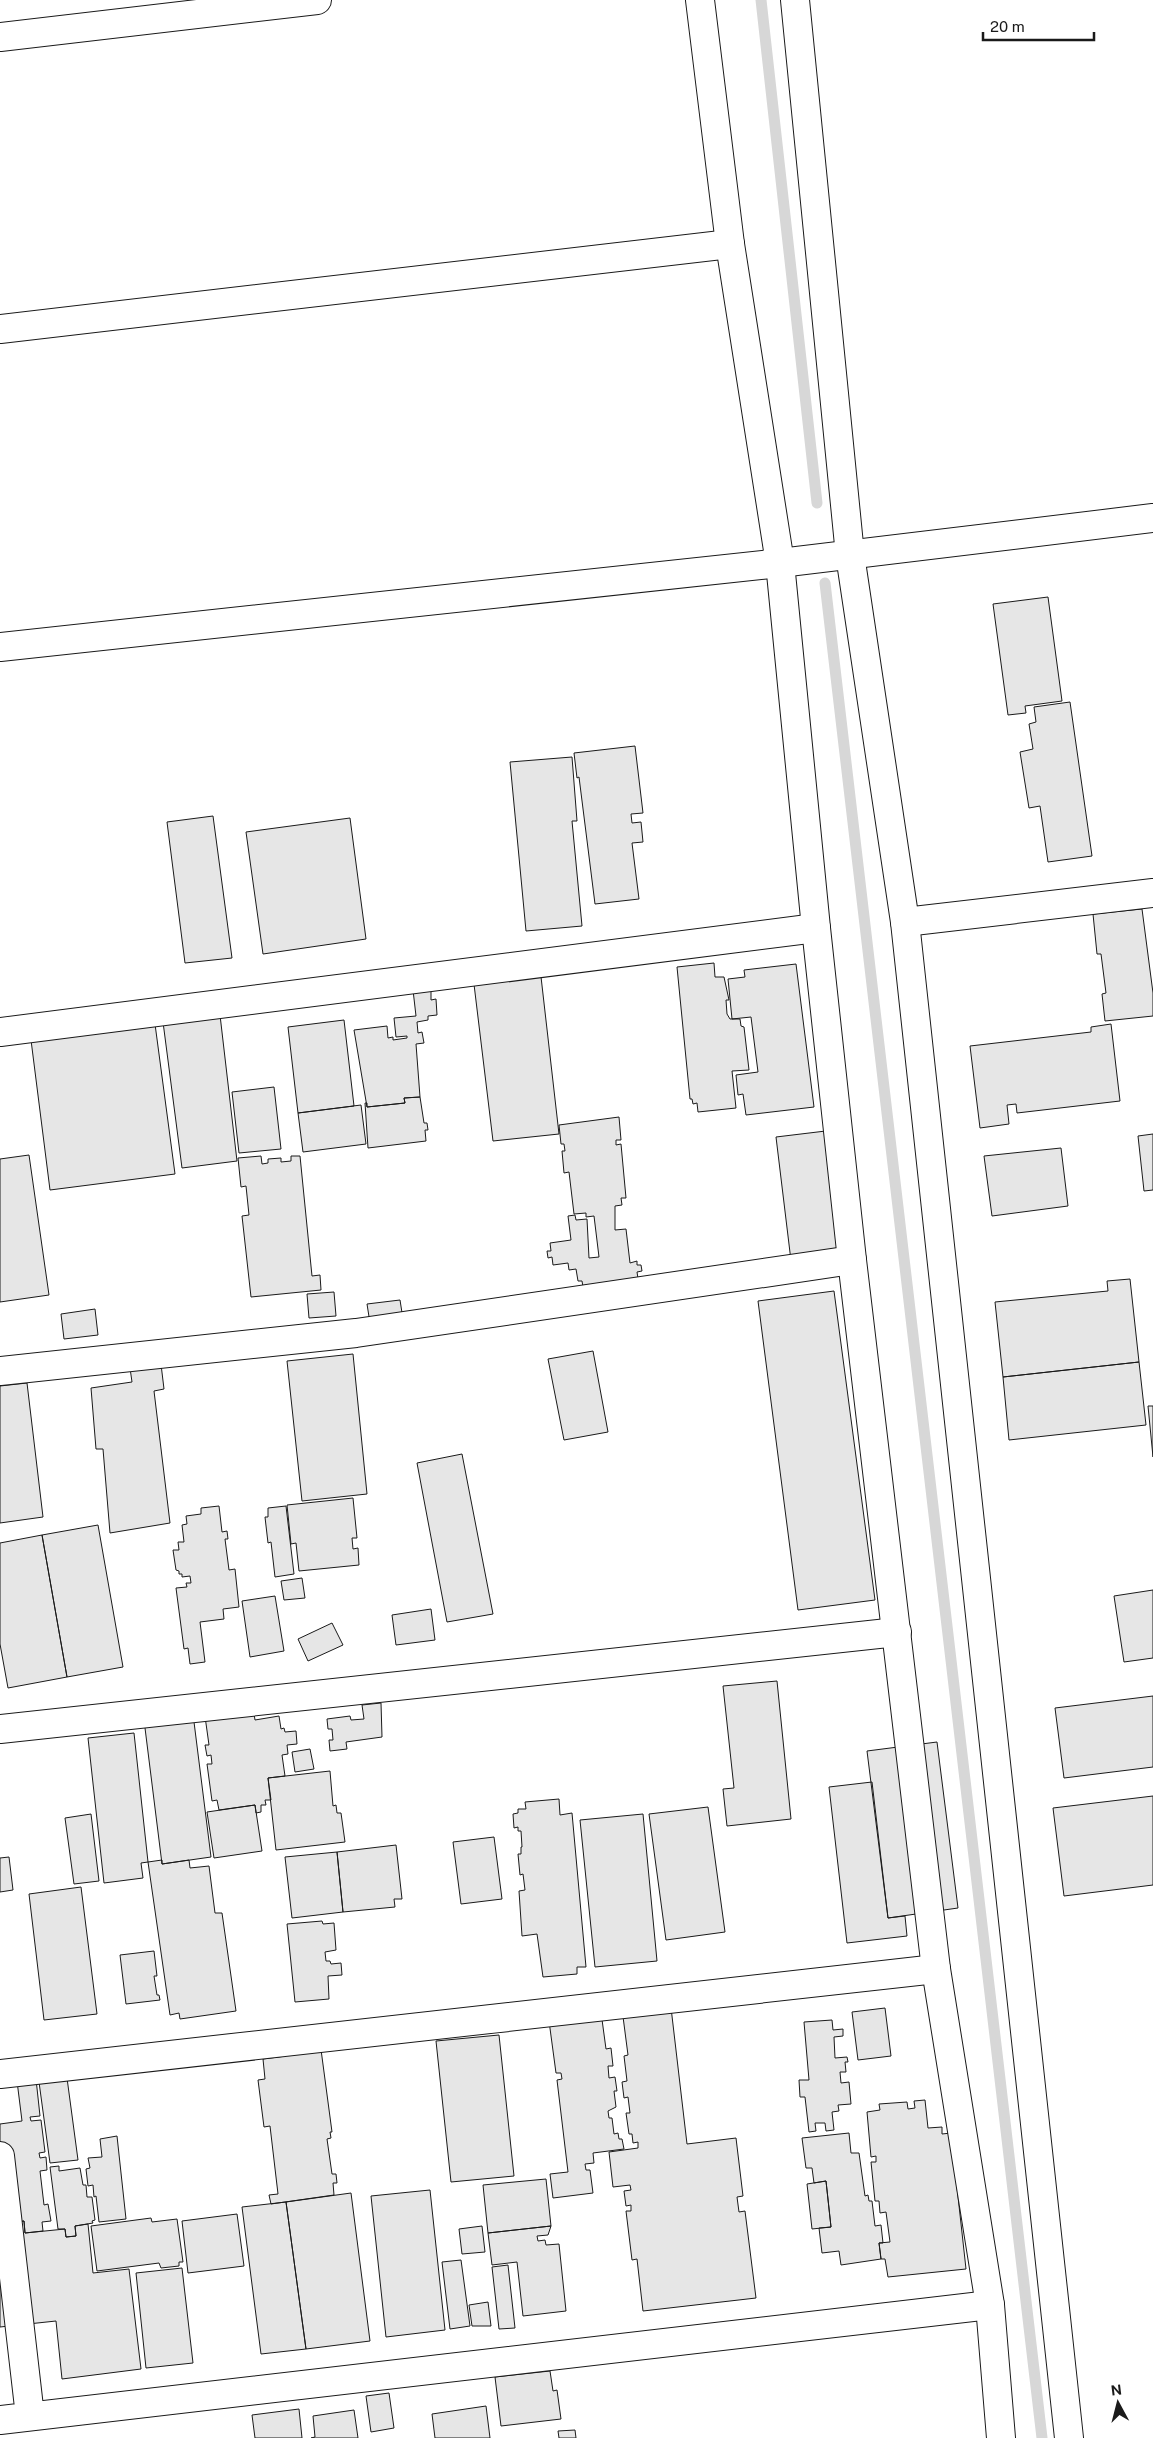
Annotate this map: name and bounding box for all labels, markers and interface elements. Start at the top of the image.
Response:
scale bar [983,10,1094,42]
text: 20 m [990,18,1025,35]
north arrow [1093,2378,1143,2428]
text: N [1110,2381,1123,2399]

